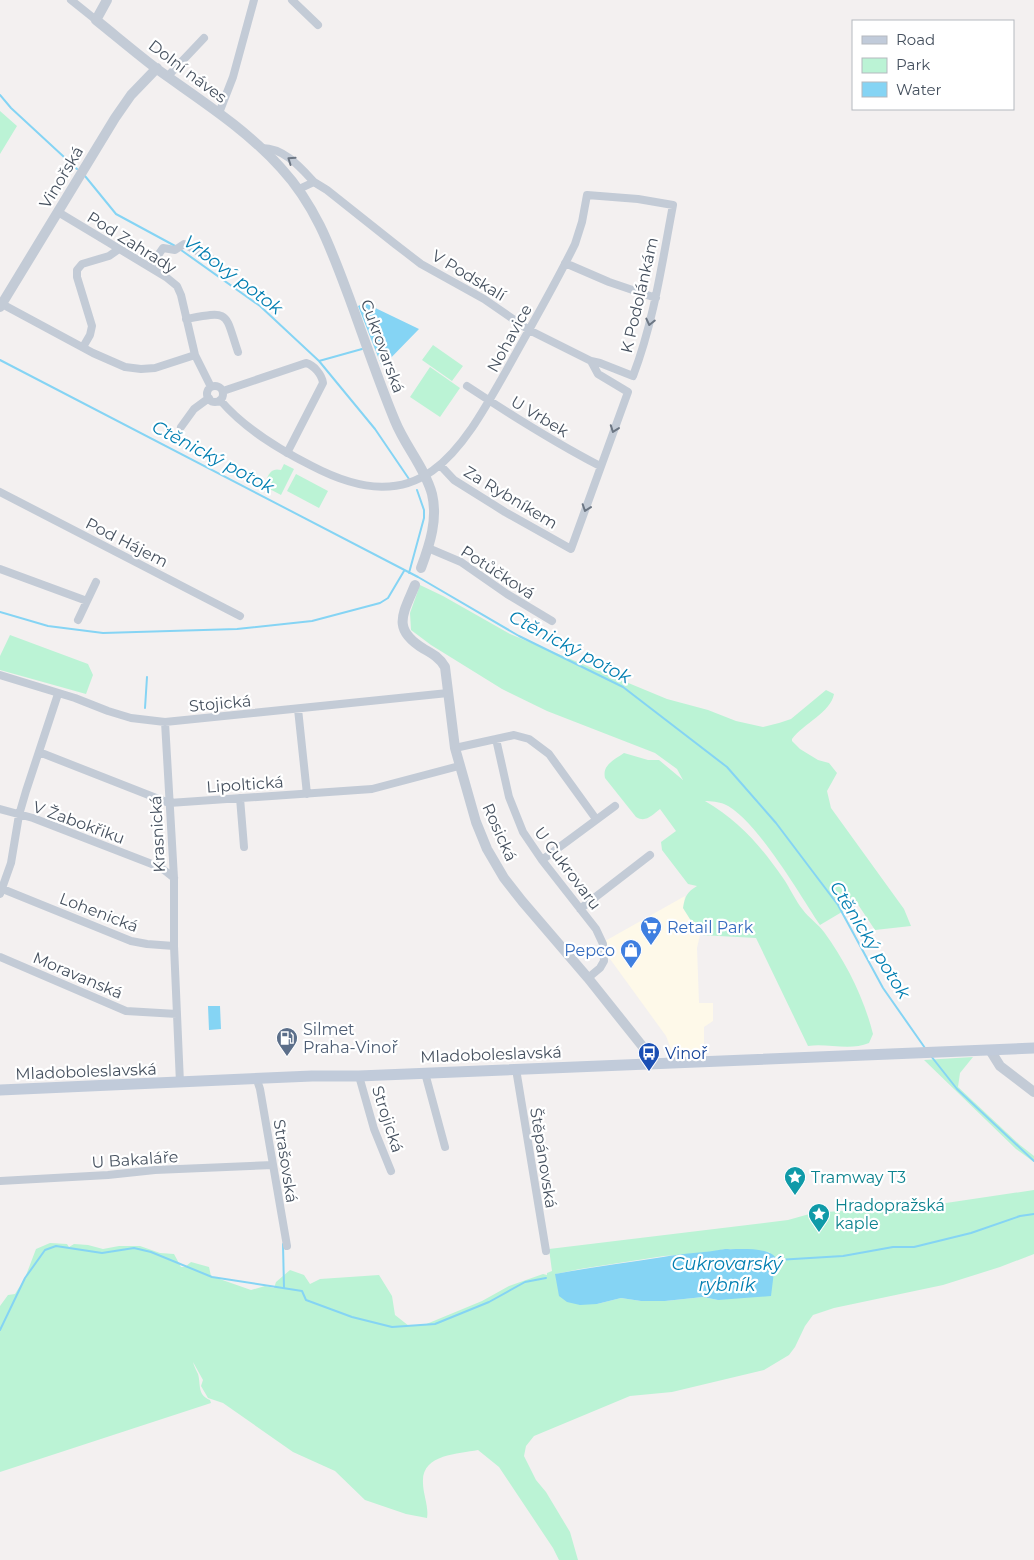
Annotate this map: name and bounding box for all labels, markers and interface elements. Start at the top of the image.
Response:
legend [852,20,1014,110]
text: Road [896,30,935,49]
street label: Dolní náves [145,36,231,107]
text: Park [896,55,930,74]
text: Water [896,80,942,99]
street label: Vinořská [35,143,87,212]
one-way arrow [287,157,296,166]
street label: Pod Zahrady [84,207,180,278]
water label: Vrbový potok [179,230,288,320]
street label: K Podolánkám [617,235,662,355]
street label: V Podskalí [428,246,510,305]
street label: Cukrovarská [357,297,408,396]
street label: Nohavice [483,301,536,375]
one-way arrow [645,317,656,326]
street label: U Vrbek [507,392,572,441]
water label: Ctěnický potok [148,416,279,499]
one-way arrow [610,424,620,433]
street label: Za Rybníkem [460,462,561,533]
one-way arrow [582,503,592,512]
street label: Pod Hájem [82,514,171,571]
street label: Potůčková [457,542,538,603]
water label: Ctěnický potok [505,606,636,689]
street label: Stojická [188,691,252,716]
street label: Lipoltická [206,772,284,797]
street label: Krasnická [146,795,169,873]
street label: V Žabokřiku [30,797,127,848]
street label: Rosická [478,800,521,864]
street label: U Cukrovaru [530,823,605,914]
water label: Ctěnický potok [825,877,916,1004]
street label: Lohenická [57,889,141,936]
supermarket icon: Retail Park [639,915,663,946]
place label: Retail Park [667,918,754,937]
shop icon: Pepco [619,938,643,969]
place label: Pepco [564,941,615,960]
street label: Moravanská [30,948,126,1003]
place label: Silmet Praha-Vinoř [303,1020,398,1057]
fuel station icon: Silmet Praha-Vinoř [275,1026,299,1057]
bus stop icon: Vinoř [637,1041,661,1072]
street label: Mladoboleslavská [420,1043,562,1066]
place label: Vinoř [665,1044,708,1063]
street label: Mladoboleslavská [15,1060,157,1083]
street label: Strojická [368,1083,407,1155]
street label: Štěpánovská [526,1106,561,1210]
street label: Strašovská [270,1118,301,1204]
street label: U Bakaláře [91,1147,179,1172]
place icon: Tramway T3 [783,1165,807,1196]
place label: Tramway T3 [811,1168,906,1187]
place label: Hradopražská kaple [835,1196,945,1233]
place icon: Hradopražská kaple [807,1202,831,1233]
water label: Cukrovarský rybník [672,1253,784,1296]

